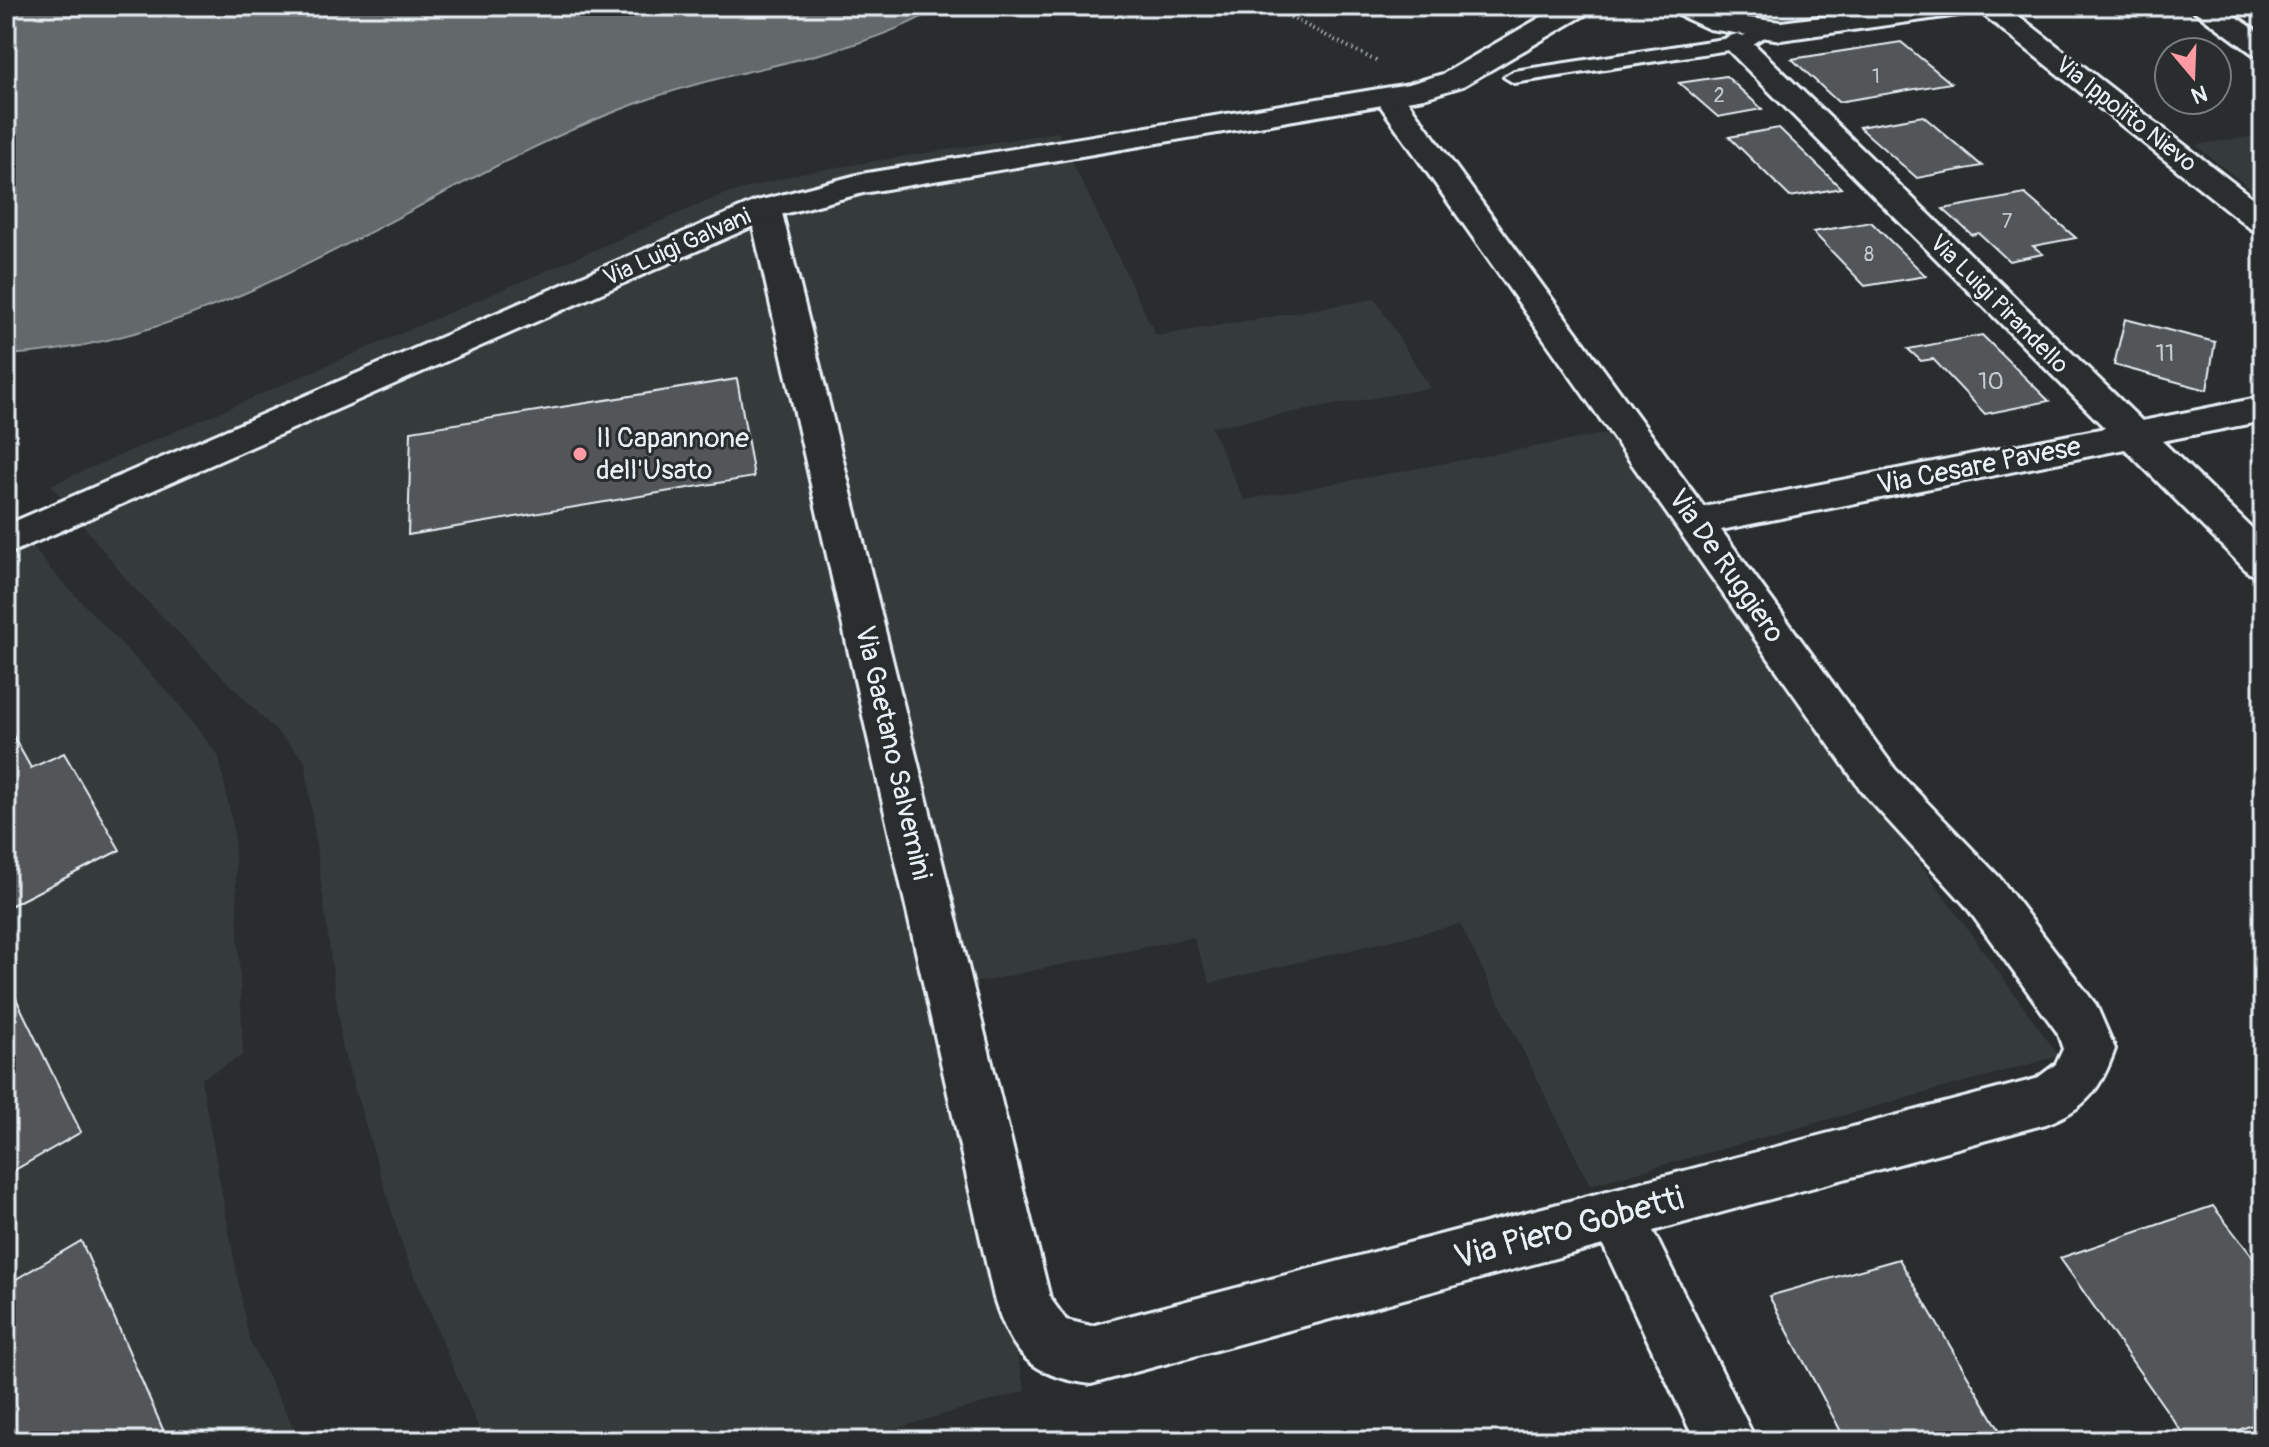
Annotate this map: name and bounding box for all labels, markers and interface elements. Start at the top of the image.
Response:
north arrow [2153,36,2233,116]
street label: Via Ippolito Nievo [2050,50,2202,178]
house number: 1 [1872,64,1880,89]
house number: 2 [1713,83,1725,108]
street label: Via Luigi Galvani [599,202,755,292]
house number: 7 [2002,209,2013,234]
street label: Via Luigi Pirandello [1923,228,2075,380]
house number: 8 [1864,242,1874,267]
house number: 11 [2156,339,2174,368]
house number: 10 [1978,367,2004,396]
place label: Il Capannone dell'Usato [596,421,749,488]
street label: Via Cesare Pavese [1874,429,2084,503]
marker: Il Capannone dell'Usato [571,445,589,463]
street label: Via De Ruggiero [1660,482,1792,650]
street label: Via Gaetano Salvemini [847,623,939,883]
street label: Via Piero Gobetti [1449,1177,1689,1279]

